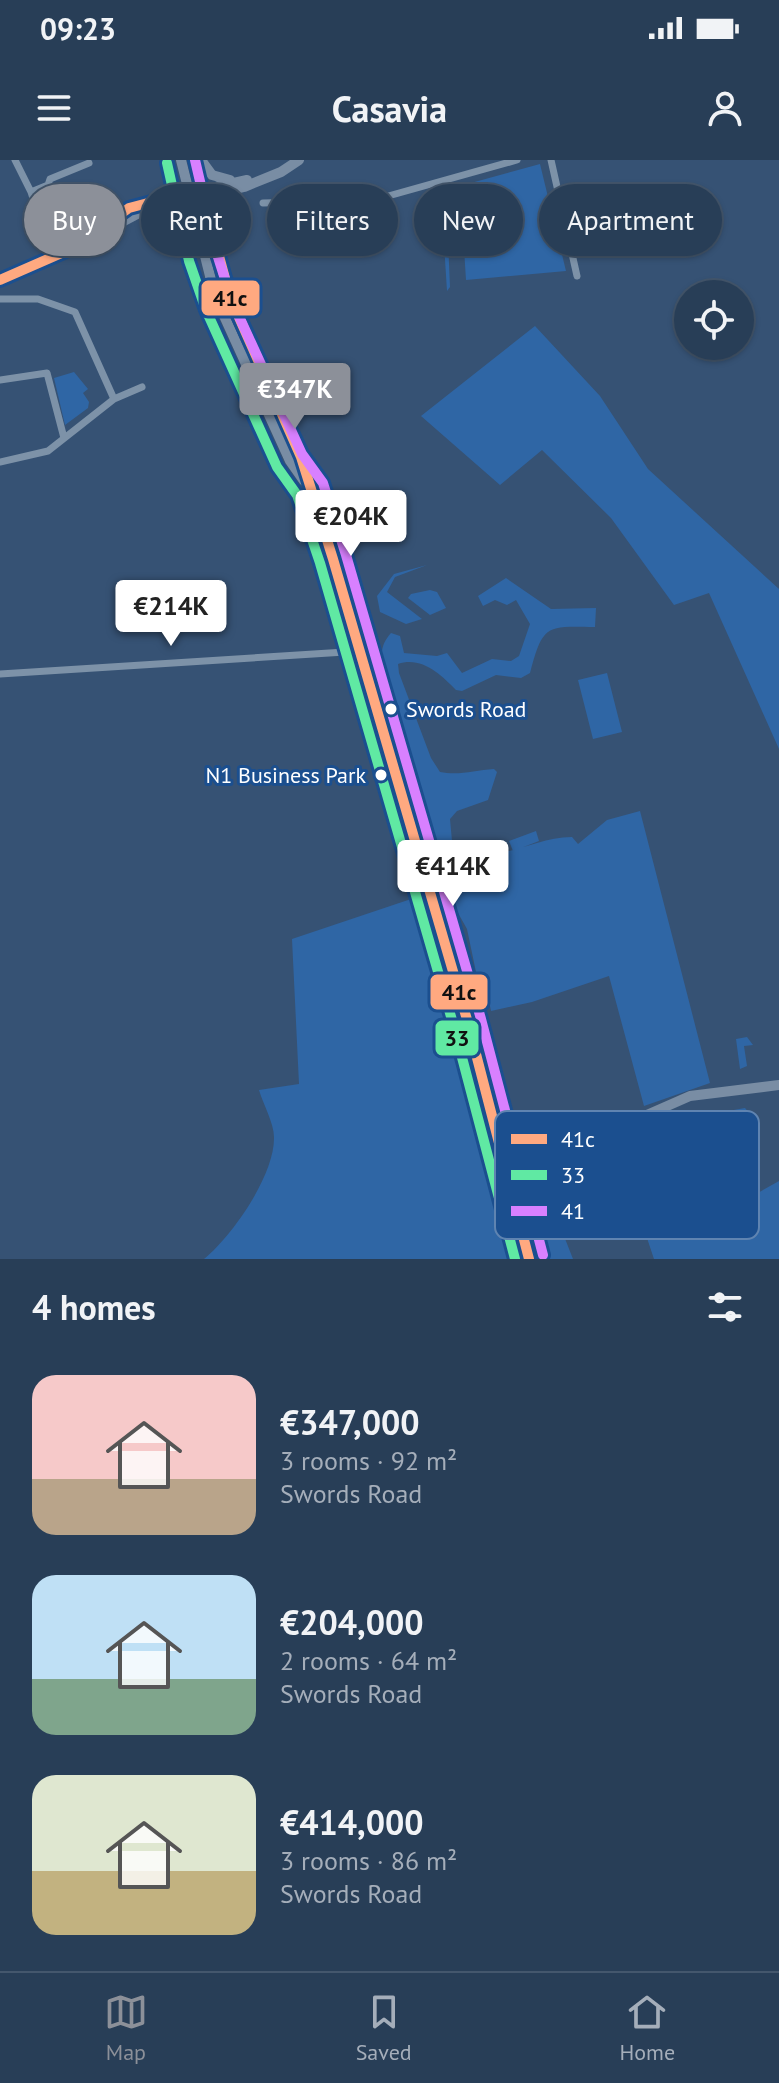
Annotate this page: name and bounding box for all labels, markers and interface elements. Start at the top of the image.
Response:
text: 09:23 [40,9,116,48]
text: Casavia [332,85,447,132]
icon: menu [32,86,76,130]
icon: person [703,86,747,130]
chip: Buy [24,184,125,256]
chip: Rent [141,184,251,256]
chip: Filters [267,184,398,256]
chip: New [414,184,523,256]
chip: Apartment [539,184,722,256]
line badge: 41c [200,279,261,317]
map controls [674,280,754,360]
button: locate [674,280,754,360]
text: 41c [213,284,248,312]
pin: €347K [239,363,351,431]
text: €347K [257,372,333,405]
pin: €204K [295,490,407,558]
text: €204K [313,499,389,532]
pin: €214K [115,580,227,648]
text: €214K [133,589,209,622]
place label: Swords Road [406,695,526,723]
marker: Swords Road [383,701,399,717]
place label: N1 Business Park [205,761,366,789]
marker: N1 Business Park [373,767,389,783]
pin: €414K [397,840,509,908]
text: €414K [415,849,491,882]
line badge: 41c [429,973,489,1011]
text: 41c [442,978,477,1006]
line badge: 33 [434,1019,480,1057]
text: 33 [445,1024,469,1052]
legend [495,1111,759,1239]
text: 41c [561,1125,595,1153]
text: 33 [561,1161,585,1189]
text: 41 [561,1197,585,1225]
text: 4 homes [32,1285,156,1329]
icon: filters [703,1285,747,1329]
text: €347,000 [280,1400,419,1444]
icon: home [96,1407,192,1503]
text: 3 rooms · 92 m² [280,1444,457,1477]
text: Swords Road [280,1477,422,1510]
text: €204,000 [280,1600,424,1644]
icon: home [96,1607,192,1703]
text: 2 rooms · 64 m² [280,1644,457,1677]
text: Swords Road [280,1677,422,1710]
text: €414,000 [280,1800,424,1844]
icon: home [96,1807,192,1903]
text: 3 rooms · 86 m² [280,1844,457,1877]
text: Swords Road [280,1877,422,1910]
tab: Map [104,1990,148,2066]
tab: Saved [356,1990,412,2066]
tab: Home [619,1990,675,2066]

